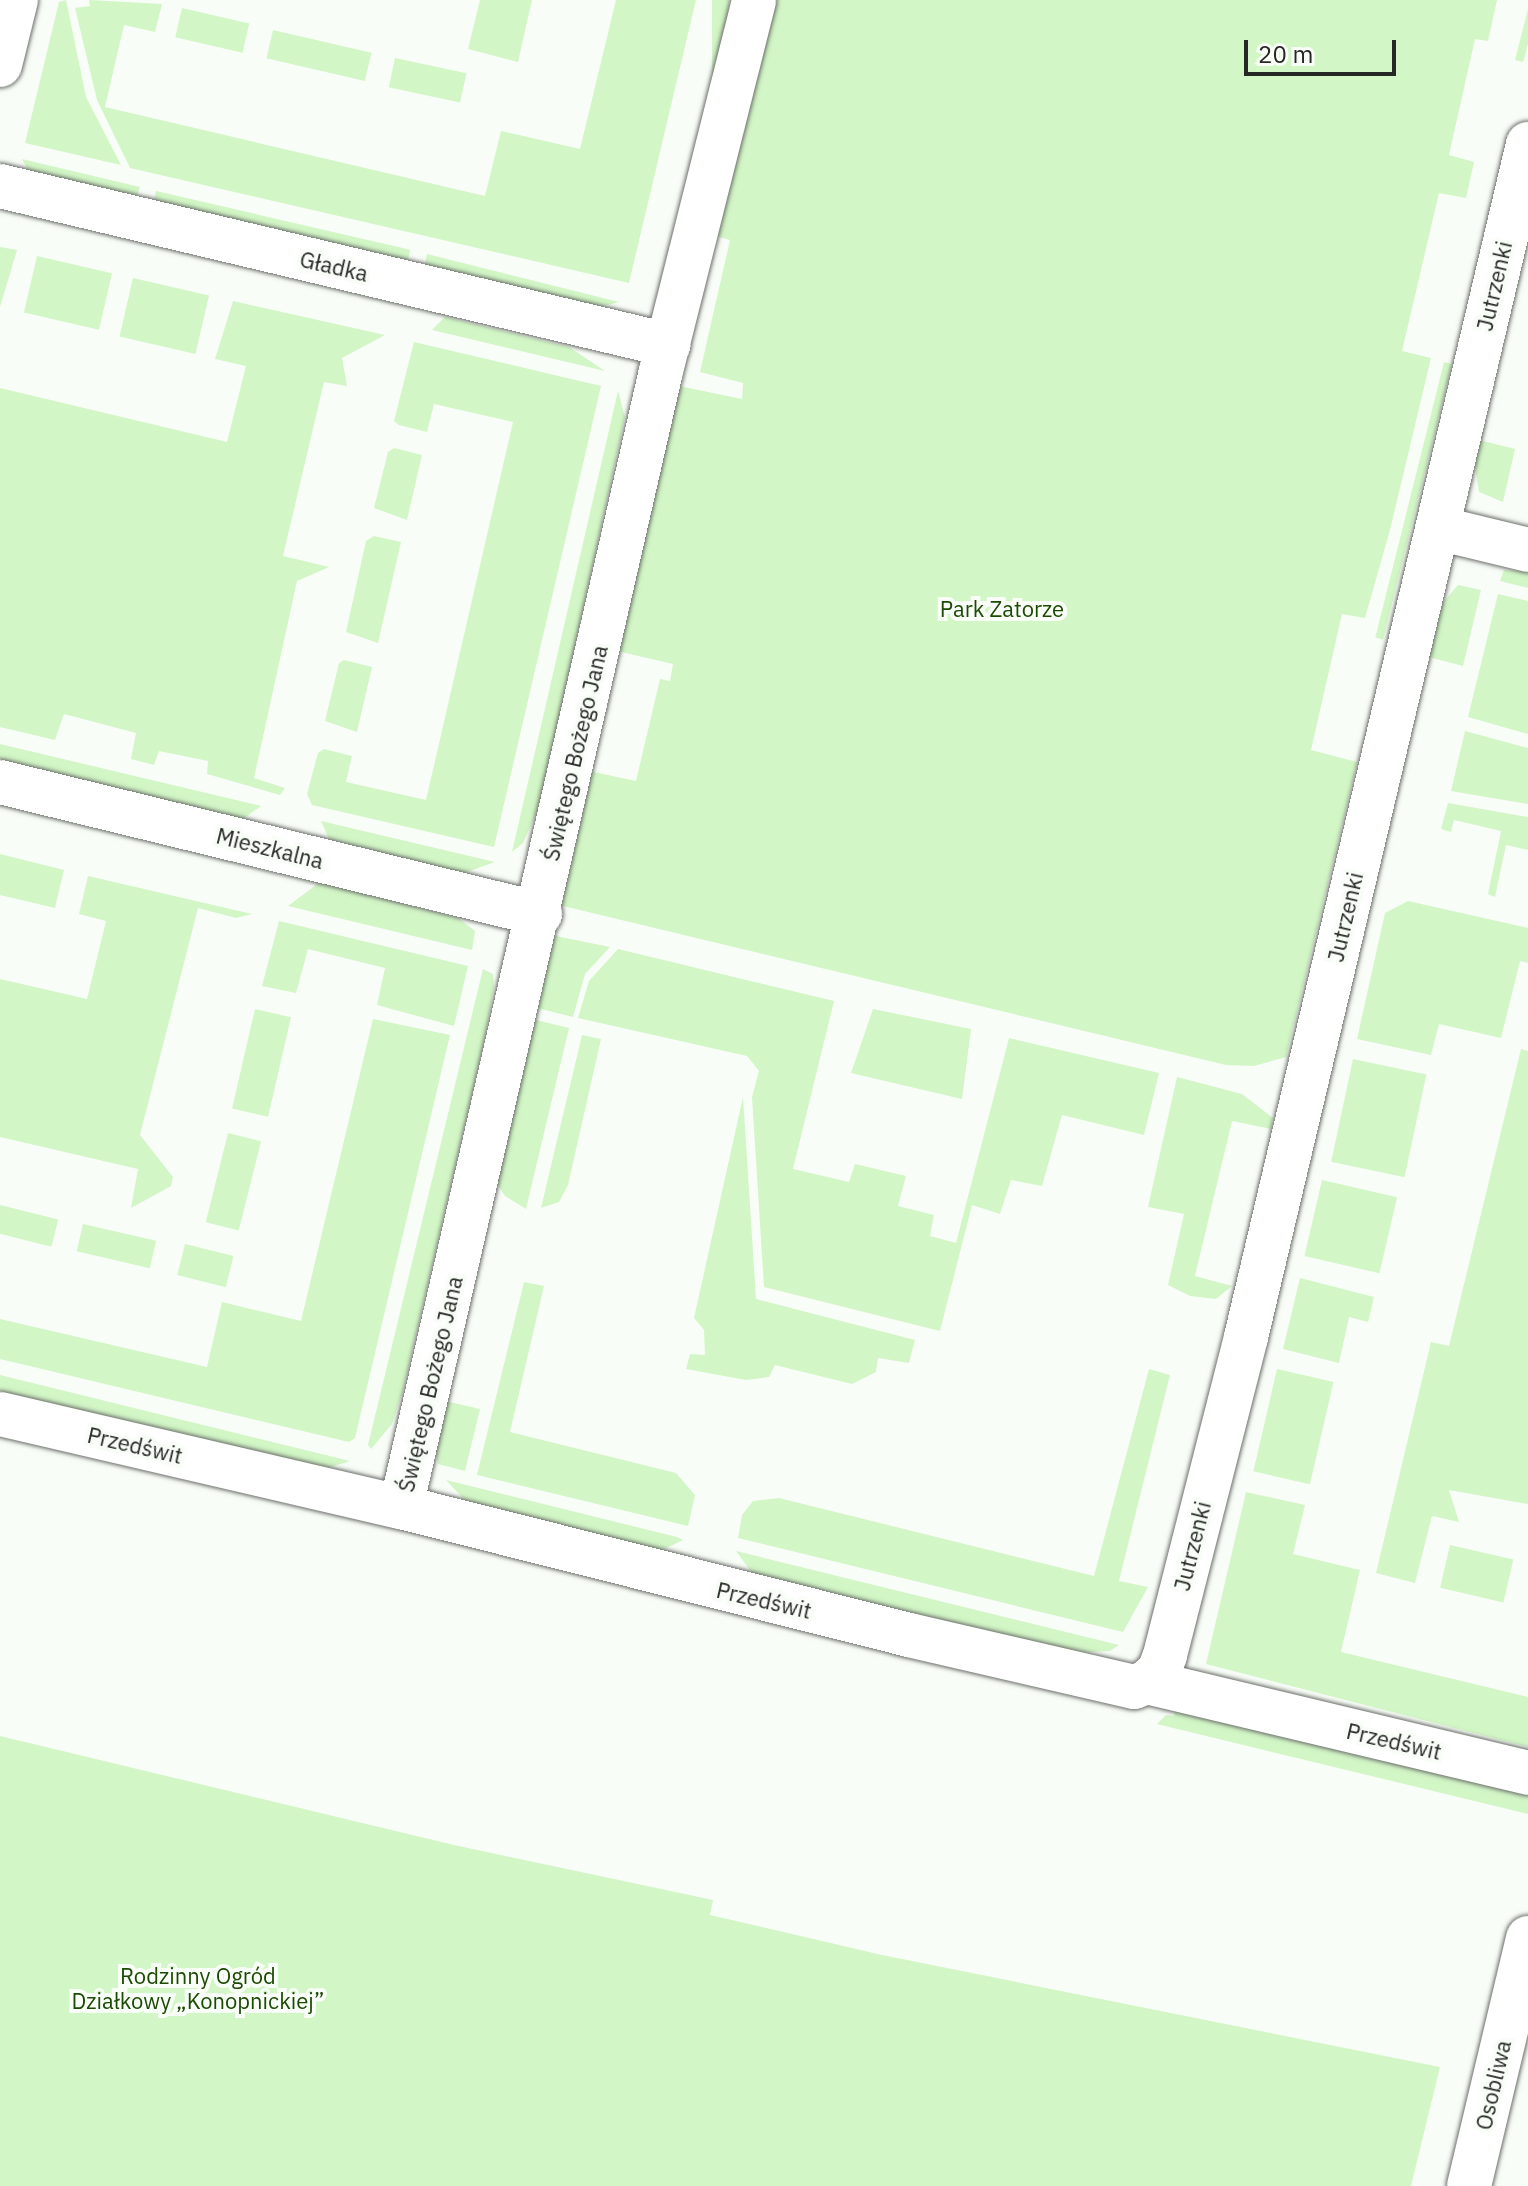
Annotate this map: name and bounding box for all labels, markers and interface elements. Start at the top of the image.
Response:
scale bar [1248,24,1400,74]
text: 20 m [1258,38,1313,70]
street label: Jutrzenki [1471,239,1517,333]
street label: Gładka [297,245,371,287]
park label: Park Zatorze [940,596,1064,622]
street label: Świętego Bożego Jana [537,642,613,864]
street label: Mieszkalna [214,822,326,874]
street label: Jutrzenki [1322,870,1368,964]
street label: Świętego Bożego Jana [392,1273,468,1495]
street label: Przedświt [85,1421,185,1469]
street label: Jutrzenki [1168,1499,1216,1593]
street label: Przedświt [714,1576,814,1624]
street label: Przedświt [1344,1717,1444,1765]
park label: Rodzinny Ogród Działkowy „Konopnickiej” [72,1962,324,2014]
street label: Osobliwa [1470,2038,1516,2132]

